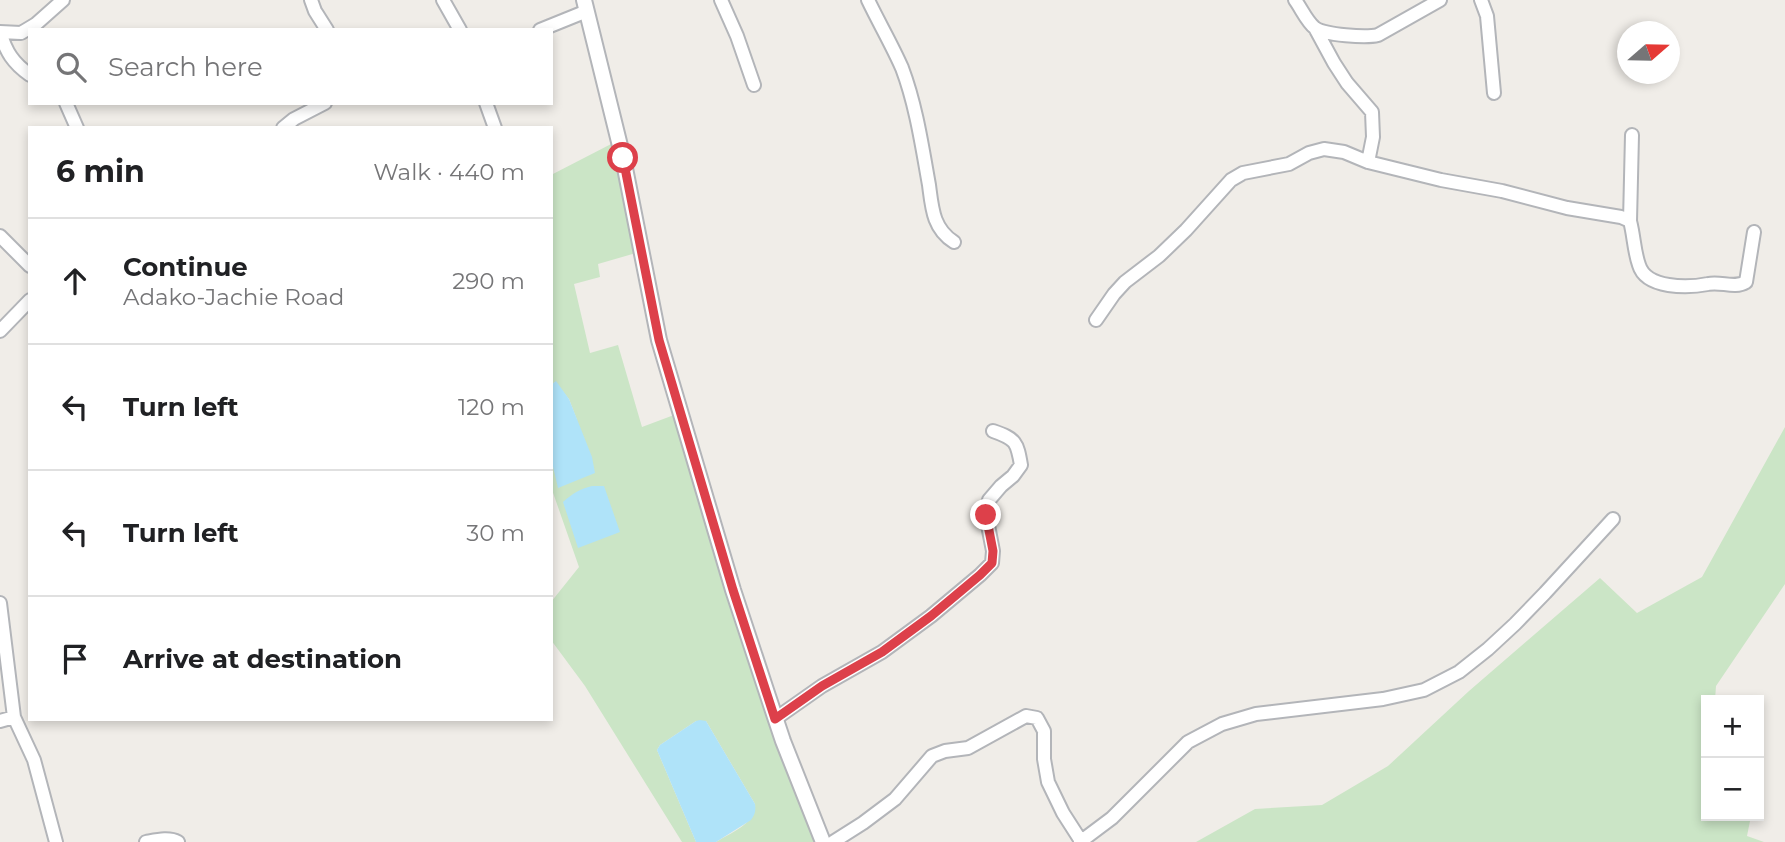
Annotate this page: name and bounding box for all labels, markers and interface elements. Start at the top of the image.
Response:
north arrow [1617,21,1680,84]
search box [28,28,553,105]
icon: search [52,48,90,86]
text: Search here [108,51,263,83]
route start [607,142,638,173]
text: 6 min [56,153,145,190]
text: Walk · 440 m [373,158,525,186]
text: Continue [123,251,248,283]
icon: ahead [56,262,94,300]
text: 290 m [452,267,525,295]
text: Adako-Jachie Road [123,283,344,311]
icon: left [56,388,94,426]
text: Turn left [123,391,239,423]
text: 120 m [458,393,525,421]
route end [970,499,1001,530]
icon: left [56,514,94,552]
text: Turn left [123,517,239,549]
text: 30 m [466,519,525,547]
icon: arrive [56,640,94,678]
text: Arrive at destination [123,643,402,675]
map controls [1701,695,1764,821]
button: + [1701,695,1764,758]
button: − [1701,758,1764,821]

